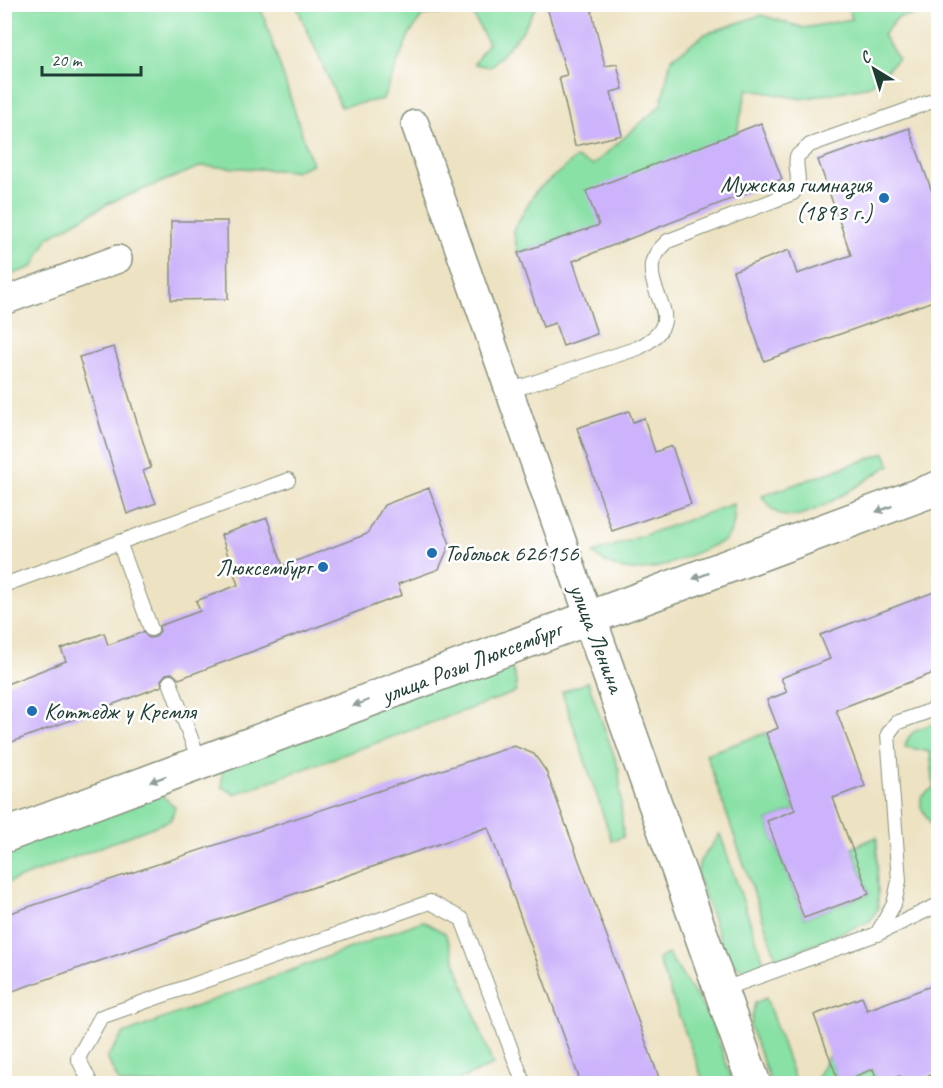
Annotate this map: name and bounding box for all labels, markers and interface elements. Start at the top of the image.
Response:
scale bar [42,39,141,77]
north arrow [844,39,904,99]
text: С [856,46,876,68]
text: 20 m [51,49,84,71]
place label: Мужская гимназия (1893 г.) [720,169,873,227]
marker: Мужская гимназия (1893 г.) [877,191,891,205]
one-way arrow [874,504,892,514]
place label: Тобольск 626156 [444,538,580,568]
marker: Тобольск 626156 [425,546,439,560]
place label: Люксембург [216,552,315,582]
marker: Люксембург [316,560,330,574]
one-way arrow [692,572,710,582]
street label: улица Ленина [562,578,632,699]
street label: улица Розы Люксембург [375,613,568,711]
place label: Коттедж у Кремля [44,696,197,726]
one-way arrow [351,698,369,708]
marker: Коттедж у Кремля [25,704,39,718]
one-way arrow [149,774,167,784]

